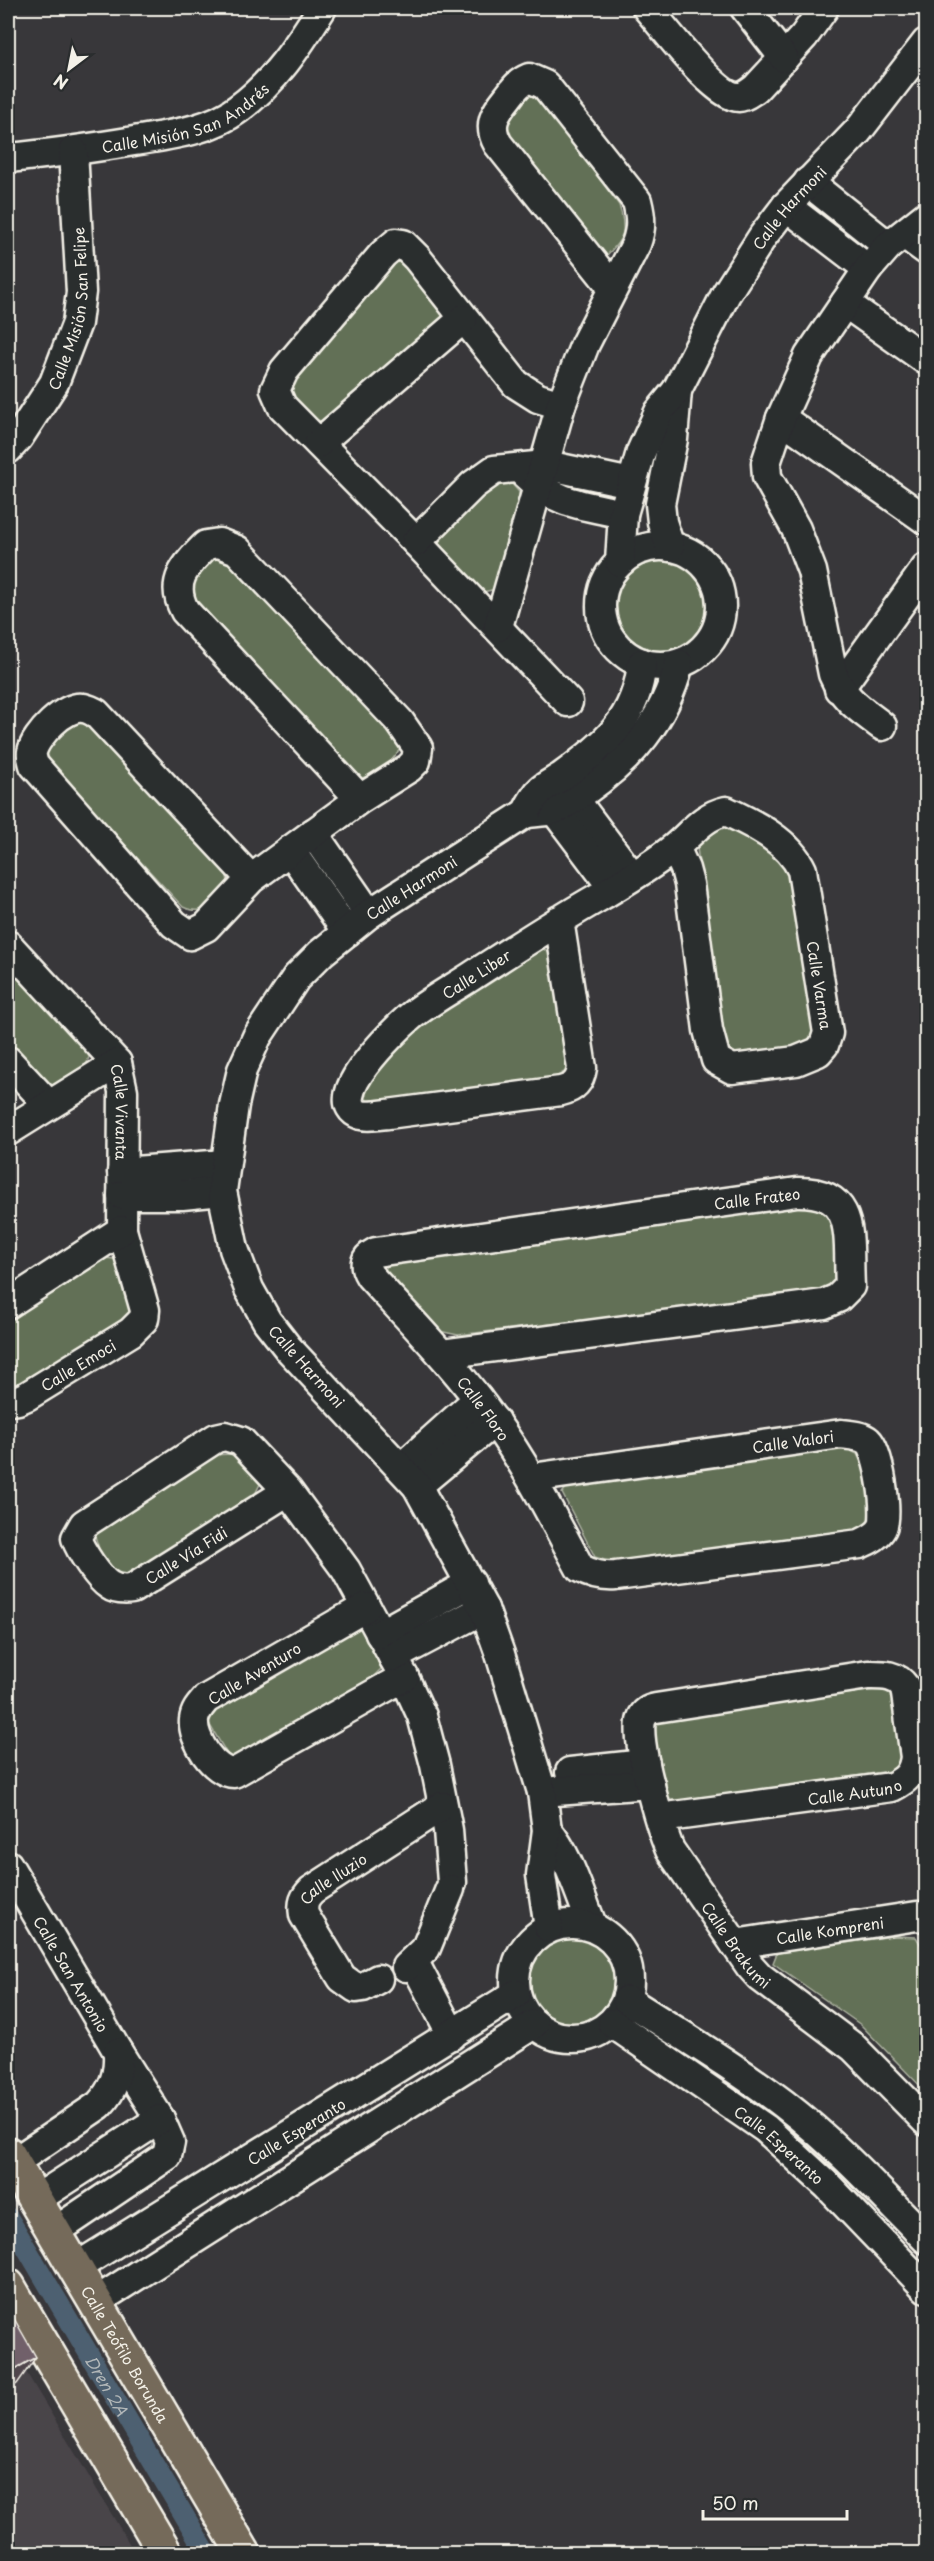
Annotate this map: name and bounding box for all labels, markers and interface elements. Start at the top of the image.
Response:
north arrow [39,39,99,99]
text: N [49,69,72,96]
street label: Calle Misión San Andrés [100,77,274,158]
street label: Calle Harmoni [746,160,831,254]
street label: Calle Misión San Felipe [41,226,93,394]
street label: Calle Harmoni [361,849,461,925]
street label: Calle Varma [802,939,839,1032]
street label: Calle Liber [437,943,515,1004]
street label: Calle Vivanta [106,1061,134,1161]
street label: Calle Frateo [713,1181,801,1215]
street label: Calle Harmoni [264,1320,350,1412]
street label: Calle Emoci [36,1333,120,1397]
street label: Calle Floro [452,1371,516,1445]
street label: Calle Valori [751,1424,835,1458]
street label: Calle Vía Fidi [140,1521,232,1589]
street label: Calle Aventuro [203,1636,305,1710]
street label: Calle Autuno [806,1773,906,1810]
street label: Calle Iluzio [293,1846,371,1908]
street label: Calle Brakumi [697,1896,776,1993]
street label: Calle Kompreni [774,1910,885,1949]
street label: Calle San Antonio [29,1911,115,2036]
street label: Calle Esperanto [242,2091,349,2170]
street label: Calle Esperanto [730,2099,830,2189]
street label: Calle Teófilo Borunda [76,2281,176,2427]
water label: Dren 2A [80,2350,134,2420]
scale bar [703,2483,847,2521]
text: 50 m [712,2489,759,2516]

